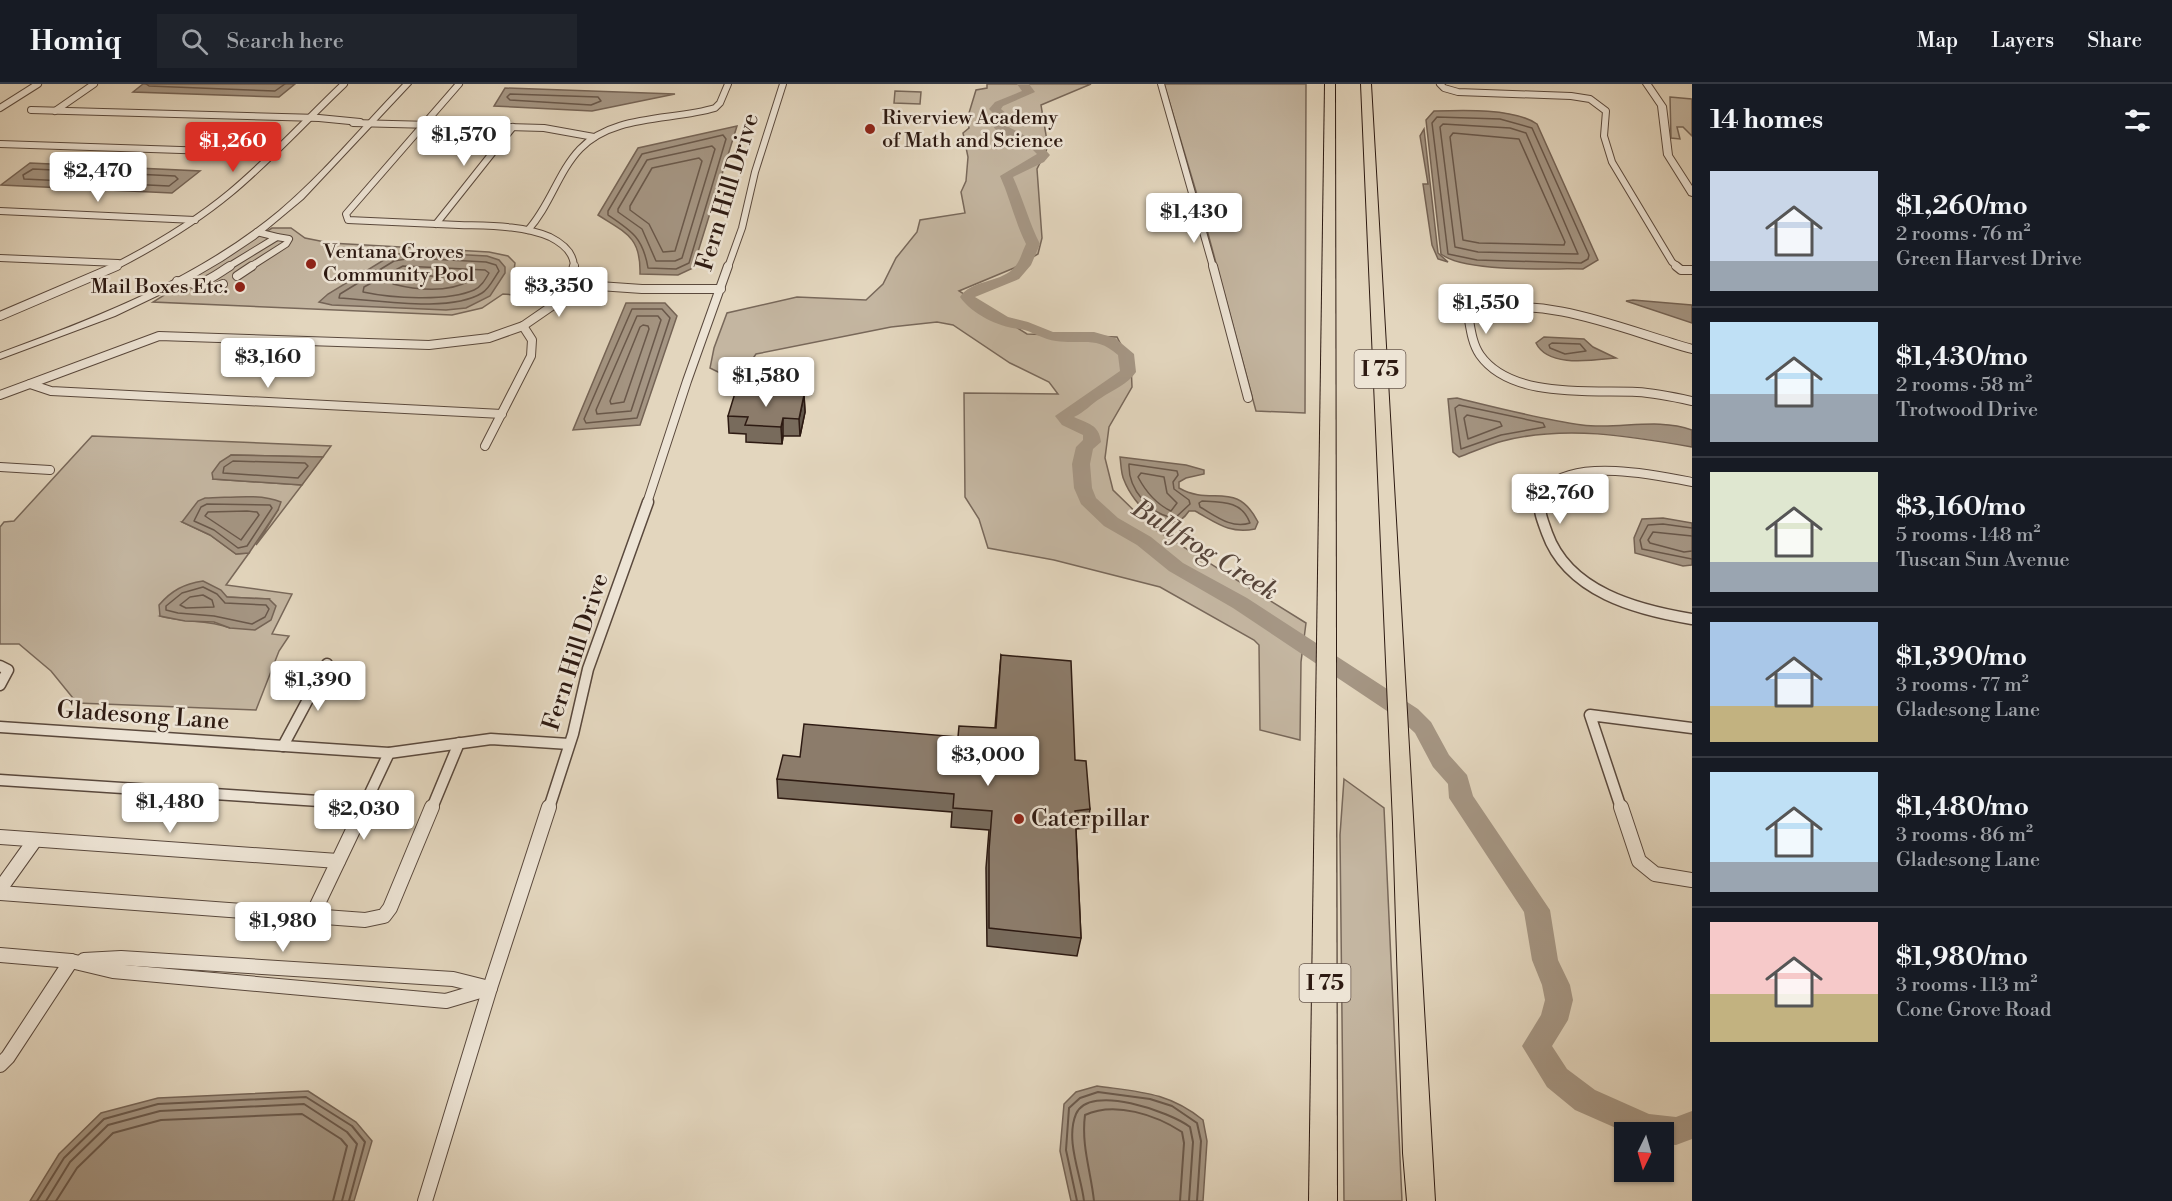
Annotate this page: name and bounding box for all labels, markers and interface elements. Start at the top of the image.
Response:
search box [157,14,577,68]
text: Homiq [30,24,121,59]
icon: search [178,25,211,58]
text: Search here [226,28,344,55]
text: Map [1917,28,1958,54]
text: Layers [1991,28,2054,54]
text: Share [2087,28,2142,54]
text: 14 homes [1710,104,1823,136]
icon: filters [2121,104,2154,137]
place label: Riverview Academy of Math and Science [882,106,1063,154]
street label: Fern Hill Drive [690,109,766,275]
pin: $1,570 [415,116,513,167]
pin: $1,260 [184,122,282,173]
marker: Riverview Academy of Math and Science [863,122,877,136]
text: $1,570 [431,123,497,148]
text: $1,260 [199,129,267,154]
pin: $2,470 [49,152,147,203]
text: $2,470 [64,159,132,184]
text: $1,260/mo [1896,190,2028,222]
pin: $1,430 [1145,193,1243,244]
icon: home [1758,195,1830,267]
text: $1,430 [1160,200,1228,225]
text: 2 rooms · 76 m² [1896,222,2030,247]
place label: Ventana Groves Community Pool [322,240,474,288]
text: Green Harvest Drive [1896,247,2082,272]
marker: Ventana Groves Community Pool [304,257,318,271]
pin: $3,350 [510,267,608,318]
text: $3,350 [524,274,594,299]
place label: Mail Boxes Etc. [91,275,228,300]
marker: Mail Boxes Etc. [233,280,247,294]
pin: $1,550 [1437,284,1535,335]
text: $1,550 [1452,291,1520,316]
pin: $3,160 [219,338,317,389]
text: $1,430/mo [1896,341,2028,373]
text: $3,160 [235,345,301,370]
icon: home [1758,346,1830,418]
road number: I 75 [1354,350,1406,388]
pin: $1,580 [717,357,815,408]
text: $1,580 [732,364,800,389]
text: 2 rooms · 58 m² [1896,373,2032,398]
text: Trotwood Drive [1896,398,2038,423]
pin: $2,760 [1511,474,1609,525]
text: $2,760 [1526,481,1594,506]
text: $3,160/mo [1896,491,2026,523]
water label: Bullfrog Creek [1125,492,1284,608]
icon: home [1758,496,1830,568]
text: 5 rooms · 148 m² [1896,523,2040,548]
text: Tuscan Sun Avenue [1896,548,2070,573]
street label: Fern Hill Drive [536,570,616,734]
text: $1,390/mo [1896,641,2027,673]
icon: home [1758,646,1830,718]
pin: $1,390 [269,661,367,712]
text: $1,390 [284,668,352,693]
text: 3 rooms · 77 m² [1896,673,2029,698]
street label: Gladesong Lane [56,695,230,737]
text: Gladesong Lane [1896,698,2040,723]
pin: $3,000 [939,736,1037,787]
text: $3,000 [951,743,1025,768]
pin: $1,480 [121,783,219,834]
text: $1,480 [136,790,204,815]
pin: $2,030 [315,790,413,841]
text: $1,480/mo [1896,791,2029,823]
icon: home [1758,796,1830,868]
text: $2,030 [328,797,400,822]
place label: Caterpillar [1031,804,1150,834]
marker: Caterpillar [1012,812,1026,826]
text: 3 rooms · 86 m² [1896,823,2033,848]
text: Gladesong Lane [1896,848,2040,873]
pin: $1,980 [234,902,332,953]
text: $1,980 [249,909,317,934]
text: $1,980/mo [1896,941,2028,973]
icon: home [1758,946,1830,1018]
road number: I 75 [1300,964,1350,1002]
text: 3 rooms · 113 m² [1896,973,2037,998]
text: Cone Grove Road [1896,998,2051,1023]
north arrow [1614,1122,1674,1182]
map controls [1614,1122,1674,1182]

